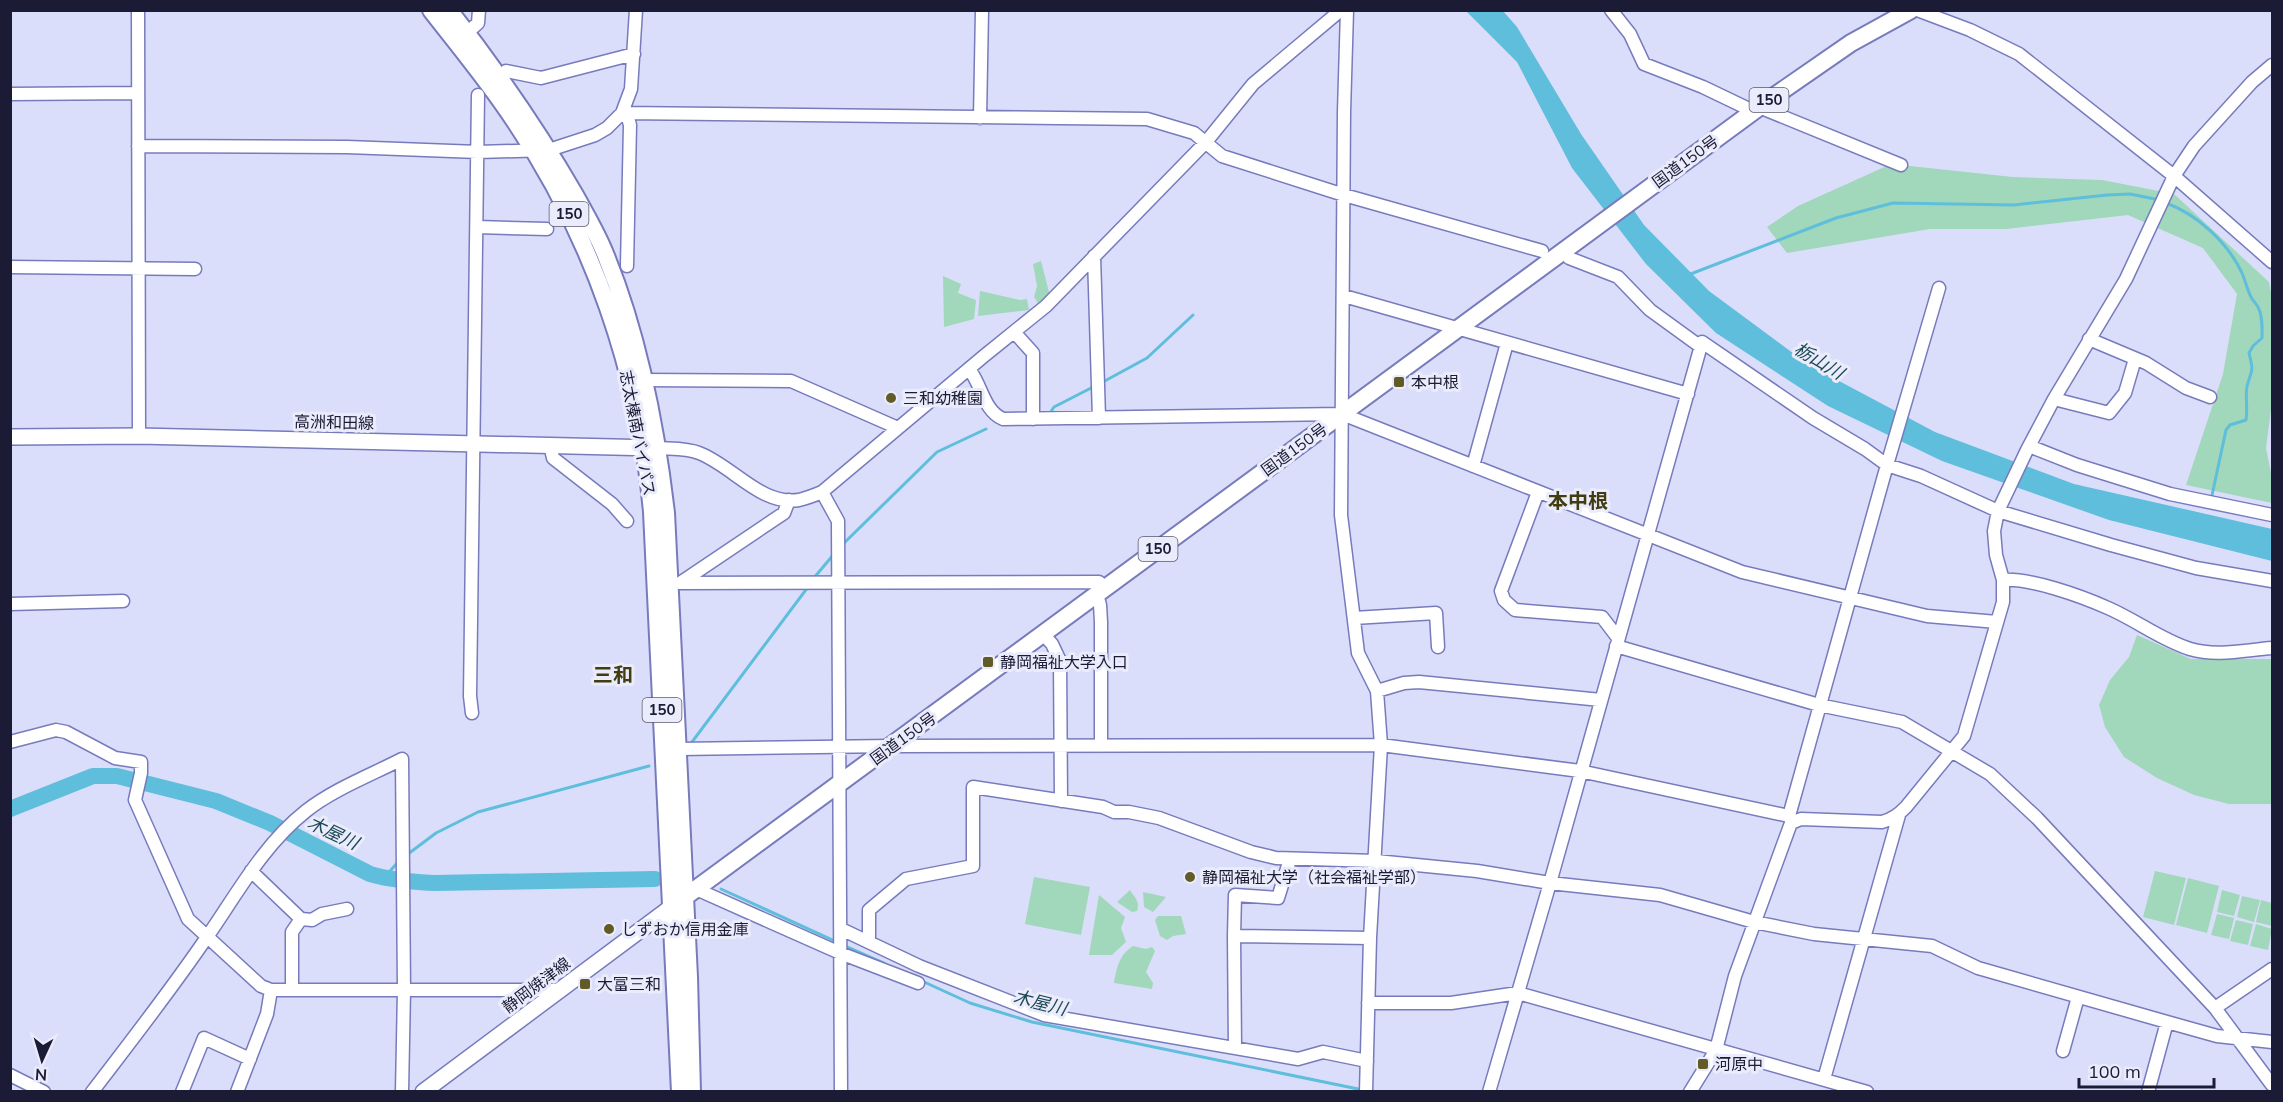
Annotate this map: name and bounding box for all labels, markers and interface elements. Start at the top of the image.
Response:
road number: 150 [1750,88,1788,112]
street label: 国道150号 [1648,130,1722,192]
road number: 150 [550,202,588,226]
water label: 栃山川 [1790,337,1850,385]
street label: 志太榛南バイパス [616,368,660,498]
place label: 本中根 [1411,372,1459,392]
marker: 本中根 [1392,375,1406,389]
place label: 三和幼稚園 [903,388,983,408]
marker: 三和幼稚園 [884,391,898,405]
street label: 高洲和田線 [294,411,374,433]
street label: 国道150号 [1257,418,1331,480]
district label: 本中根 [1548,488,1608,513]
road number: 150 [1138,537,1178,561]
place label: 静岡福祉大学入口 [1000,652,1128,672]
marker: 静岡福祉大学入口 [981,655,995,669]
district label: 三和 [593,662,633,687]
road number: 150 [642,698,682,722]
street label: 国道150号 [866,707,940,769]
water label: 木屋川 [304,811,364,855]
place label: 静岡福祉大学（社会福祉学部） [1202,867,1426,887]
marker: 静岡福祉大学（社会福祉学部） [1183,870,1197,884]
place label: しずおか信用金庫 [621,919,749,939]
marker: しずおか信用金庫 [602,922,616,936]
street label: 静岡焼津線 [498,953,574,1017]
place label: 大富三和 [597,974,661,994]
marker: 大富三和 [578,977,592,991]
water label: 木屋川 [1011,985,1071,1021]
north arrow [12,1030,72,1090]
scale bar [2079,1051,2214,1089]
place label: 河原中 [1715,1054,1763,1074]
marker: 河原中 [1696,1057,1710,1071]
text: 100 m [2088,1060,2141,1083]
text: N [34,1065,48,1085]

